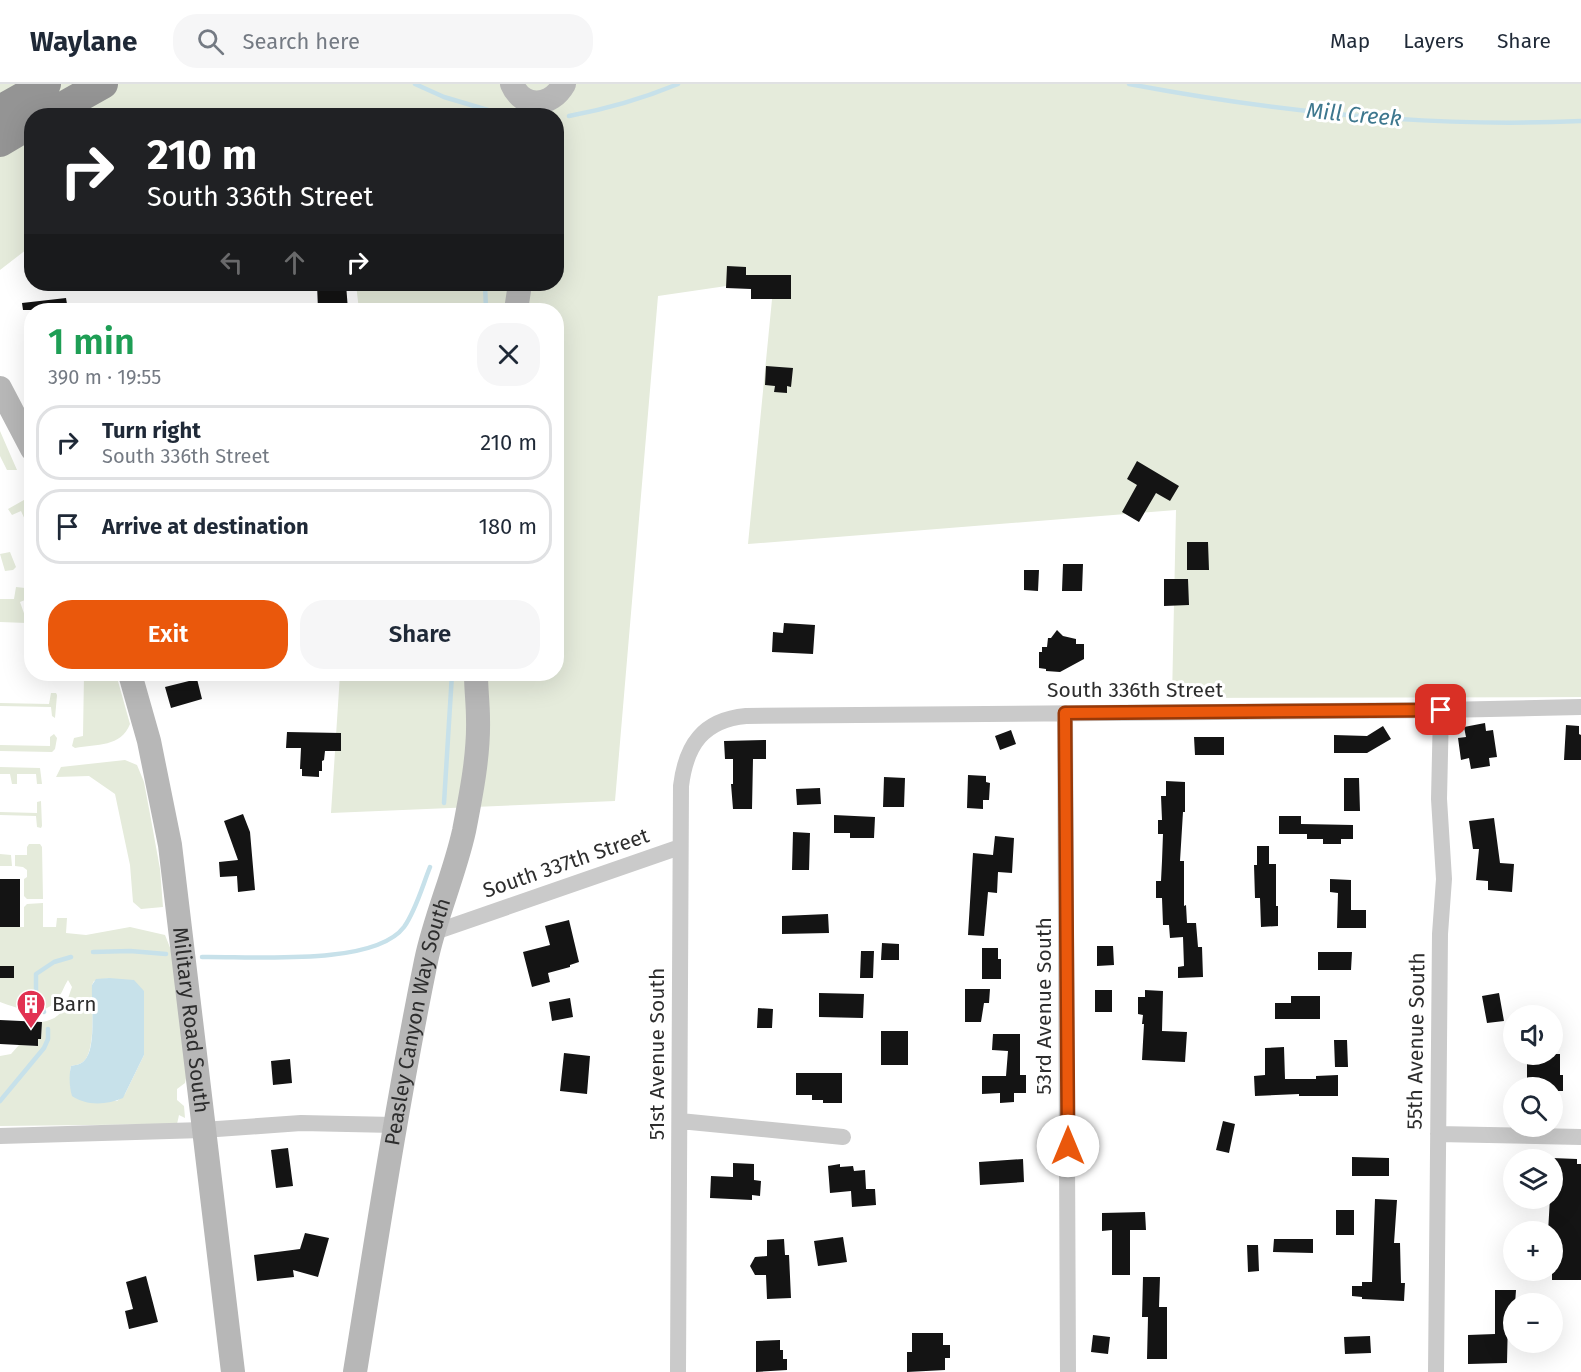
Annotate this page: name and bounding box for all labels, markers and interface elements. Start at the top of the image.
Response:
search box [173,14,593,68]
text: Waylane [30,25,137,58]
icon: search [194,25,227,58]
text: Search here [242,28,360,55]
text: Map [1330,28,1370,54]
text: Layers [1403,28,1464,54]
text: Share [1497,28,1551,54]
water label: Mill Creek [1305,97,1403,132]
text: 210 m [147,130,257,180]
icon: right [48,132,126,210]
text: South 336th Street [147,181,373,213]
icon: left [215,246,248,279]
icon: ahead [278,246,311,279]
icon: right [341,246,374,279]
text: 1 min [48,320,135,364]
button: close [477,323,540,386]
text: 390 m · 19:55 [48,365,161,389]
text: Turn right [102,417,201,444]
icon: right [51,426,84,459]
text: 210 m [480,429,537,456]
text: South 336th Street [102,444,270,468]
icon: arrive [51,510,84,543]
text: Arrive at destination [102,513,309,540]
text: 180 m [478,513,537,540]
button: Exit [48,600,288,669]
button: Share [300,600,540,669]
street label: South 336th Street [1047,677,1223,703]
pin [1415,684,1466,735]
icon: arrive [1424,693,1457,726]
street label: South 337th Street [480,822,653,904]
street label: Peasley Canyon Way South [379,894,456,1147]
street label: 53rd Avenue South [1031,917,1057,1095]
street label: Military Road South [167,926,215,1114]
street label: 55th Avenue South [1401,952,1431,1130]
street label: 51st Avenue South [644,968,670,1140]
building icon: Barn [15,988,47,1030]
place label: Barn [52,991,97,1017]
map controls [1503,1005,1563,1353]
button: sound [1503,1005,1563,1065]
button: search [1503,1077,1563,1137]
position arrow [1036,1114,1100,1178]
button: layers [1503,1149,1563,1209]
button: + [1503,1221,1563,1281]
button: − [1503,1293,1563,1353]

